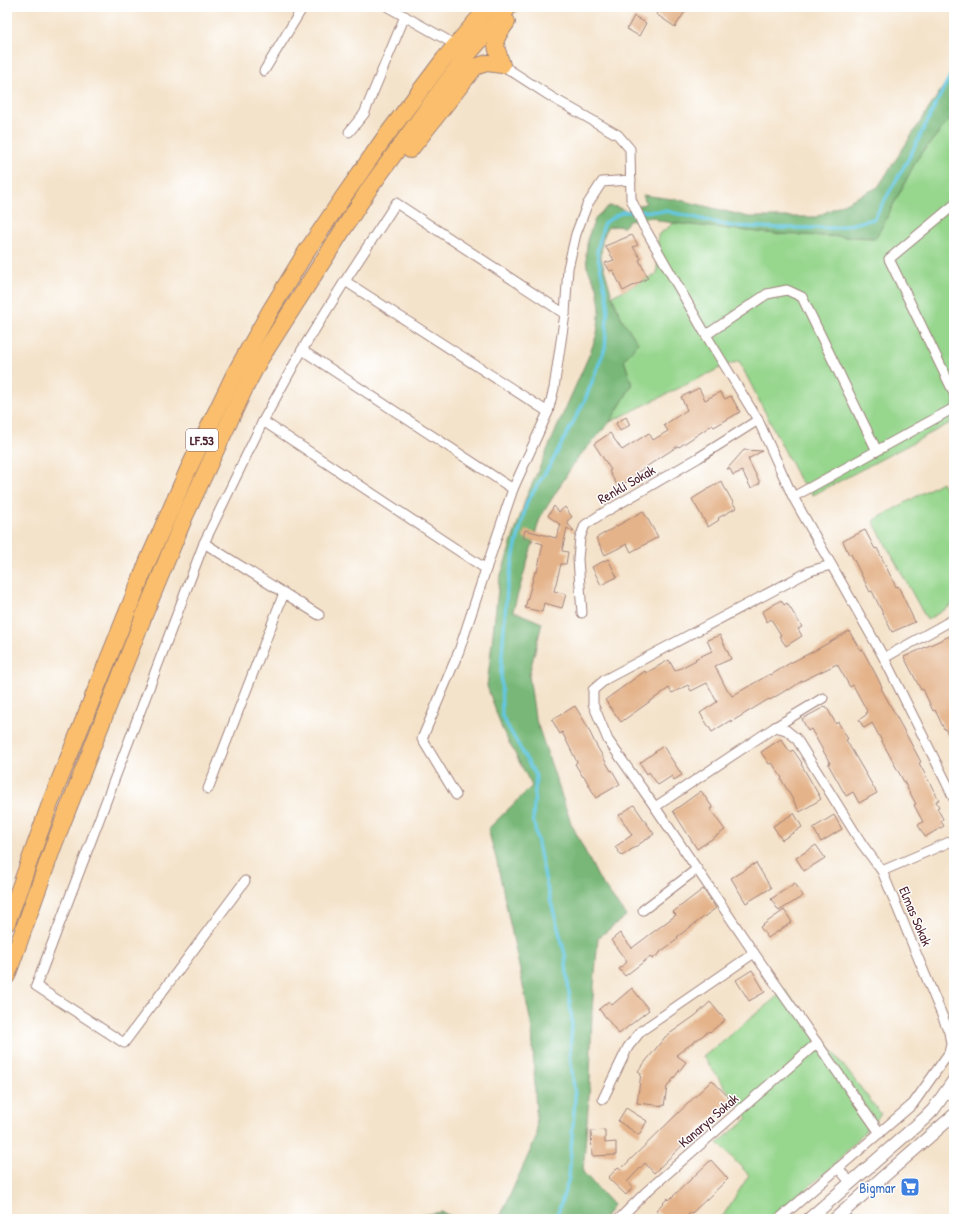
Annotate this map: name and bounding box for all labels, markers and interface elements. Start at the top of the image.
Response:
road number: LF.53 [186,429,218,451]
street label: Renkli Sokak [594,460,658,508]
street label: Elmas Sokak [895,883,937,949]
street label: Kanarya Sokak [674,1088,743,1152]
supermarket icon: Bigmar [899,1176,921,1198]
place label: Bigmar [859,1178,897,1198]

